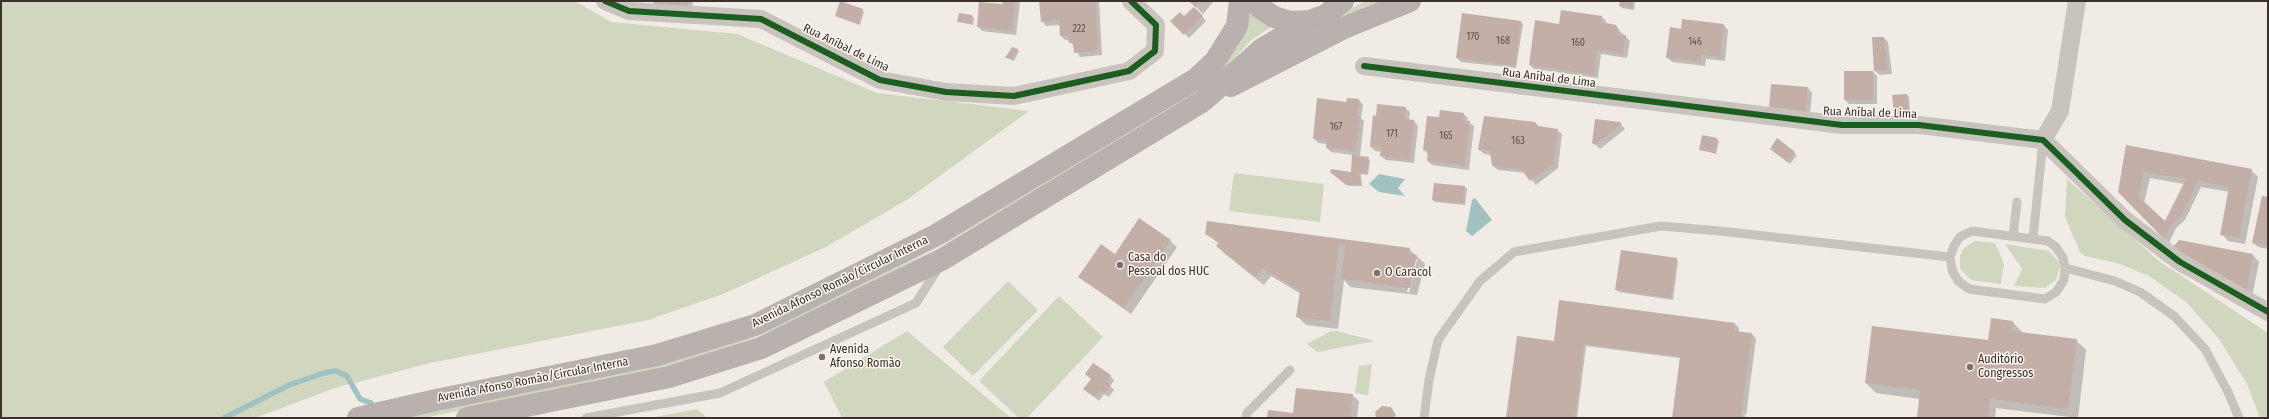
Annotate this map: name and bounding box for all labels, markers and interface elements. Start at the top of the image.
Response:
street label: Rua Aníbal de Lima [801,21,891,75]
house number: 222 [1072,23,1086,35]
house number: 170 [1466,31,1480,43]
house number: 168 [1496,35,1510,47]
house number: 146 [1688,36,1702,48]
house number: 160 [1571,37,1585,49]
street label: Rua Aníbal de Lima [1501,65,1597,91]
street label: Rua Aníbal de Lima [1823,104,1917,122]
house number: 167 [1330,121,1342,133]
house number: 171 [1386,128,1398,140]
house number: 165 [1439,130,1453,142]
house number: 163 [1511,135,1525,147]
street label: Avenida Afonso Romão/Circular Interna [750,233,930,331]
place label: Casa do Pessoal dos HUC [1128,251,1209,279]
marker: Casa do Pessoal dos HUC [1115,260,1125,270]
place label: O Caracol [1385,266,1431,280]
marker: O Caracol [1372,268,1382,278]
place label: Avenida Afonso Romão [830,343,901,371]
marker: Avenida Afonso Romão [817,352,827,362]
place label: Auditório Congressos [1978,353,2033,381]
street label: Avenida Afonso Romão/Circular Interna [436,354,630,406]
marker: Auditório Congressos [1965,362,1975,372]

